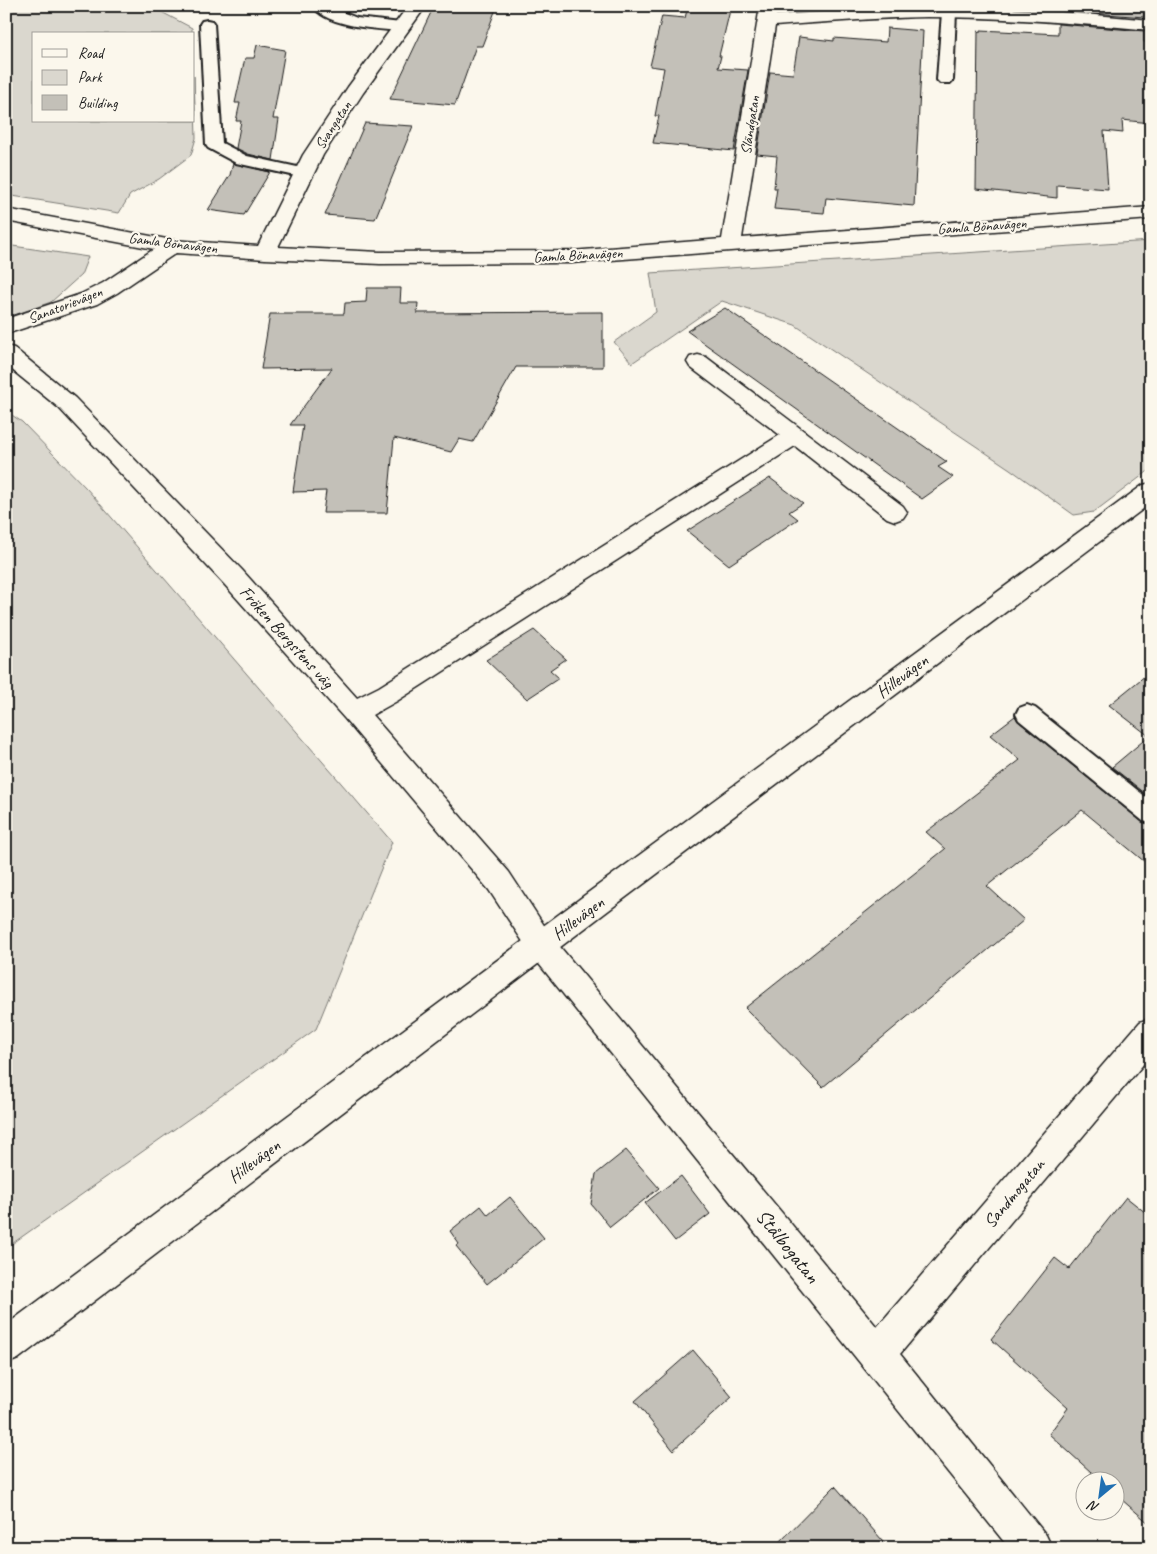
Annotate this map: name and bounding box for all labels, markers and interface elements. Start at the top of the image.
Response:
legend [32,32,195,122]
text: Road [78,44,105,63]
text: Park [78,68,103,87]
text: Building [78,94,118,113]
street label: Sländgatan [737,94,765,156]
street label: Svangatan [311,97,356,153]
street label: Gamla Bönavägen [937,214,1027,239]
street label: Gamla Bönavägen [128,229,219,258]
street label: Gamla Bönavägen [533,244,623,267]
street label: Sanatorievägen [25,282,105,328]
street label: Fröken Bergstens väg [235,581,340,694]
street label: Hillevägen [872,649,933,703]
street label: Hillevägen [548,891,609,945]
street label: Hillevägen [224,1134,285,1188]
street label: Sandmogatan [979,1153,1050,1232]
street label: Stålbogatan [750,1204,826,1289]
north arrow [1074,1472,1124,1522]
text: N [1084,1496,1102,1516]

